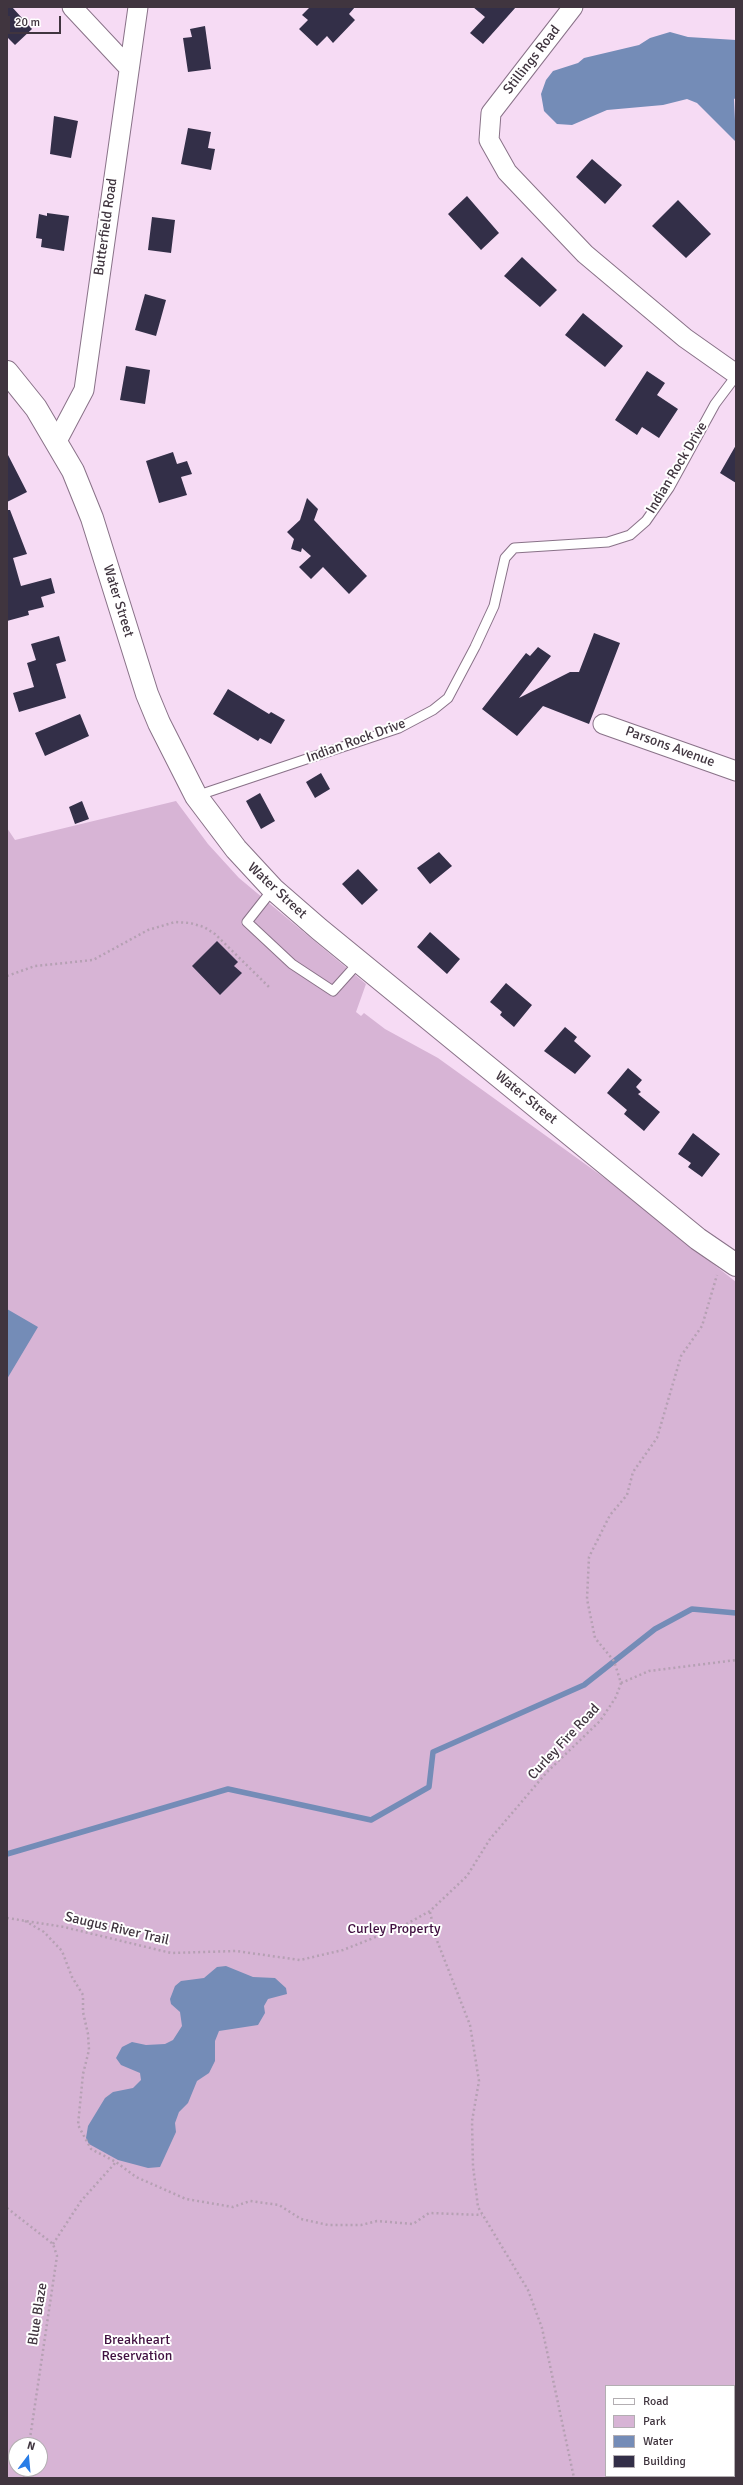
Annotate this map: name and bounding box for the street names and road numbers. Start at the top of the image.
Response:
street label: Stillings Road [500,22,564,98]
street label: Butterfield Road [91,177,121,277]
street label: Indian Rock Drive [643,419,711,517]
street label: Water Street [99,563,137,639]
street label: Indian Rock Drive [304,715,408,767]
street label: Parsons Avenue [623,723,717,771]
street label: Water Street [244,859,310,923]
street label: Water Street [492,1068,560,1128]
street label: Curley Fire Road [525,1701,603,1783]
street label: Saugus River Trail [63,1909,171,1949]
street label: Blue Blaze [25,2282,51,2346]

